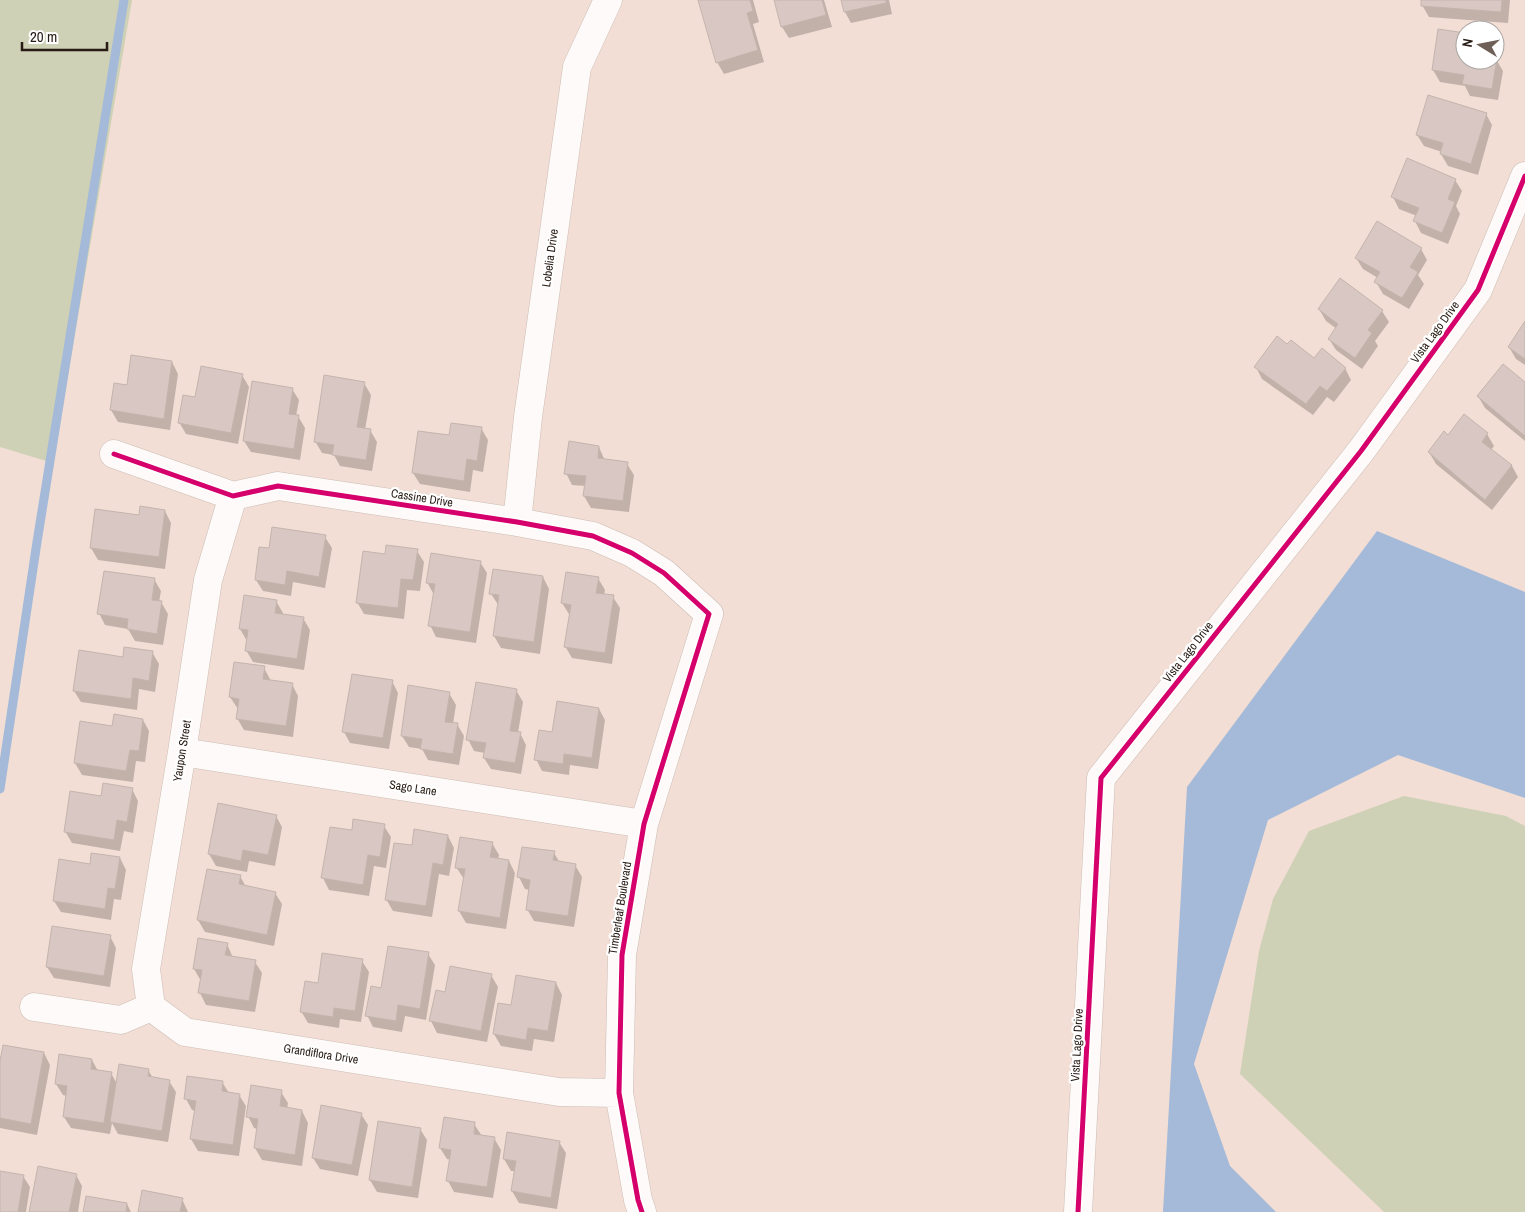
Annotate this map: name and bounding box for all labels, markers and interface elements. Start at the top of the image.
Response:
scale bar [22,20,108,52]
north arrow [1455,20,1505,70]
text: 20 m [30,26,57,47]
text: N [1458,37,1477,48]
street label: Lobelia Drive [538,228,562,288]
street label: Vista Lago Drive [1407,298,1463,366]
street label: Cassine Drive [390,485,454,511]
street label: Vista Lago Drive [1159,618,1217,686]
street label: Yaupon Street [169,719,195,783]
street label: Sago Lane [388,776,438,800]
street label: Timberleaf Boulevard [605,860,635,956]
street label: Vista Lago Drive [1067,1008,1087,1082]
street label: Grandiflora Drive [282,1040,360,1068]

